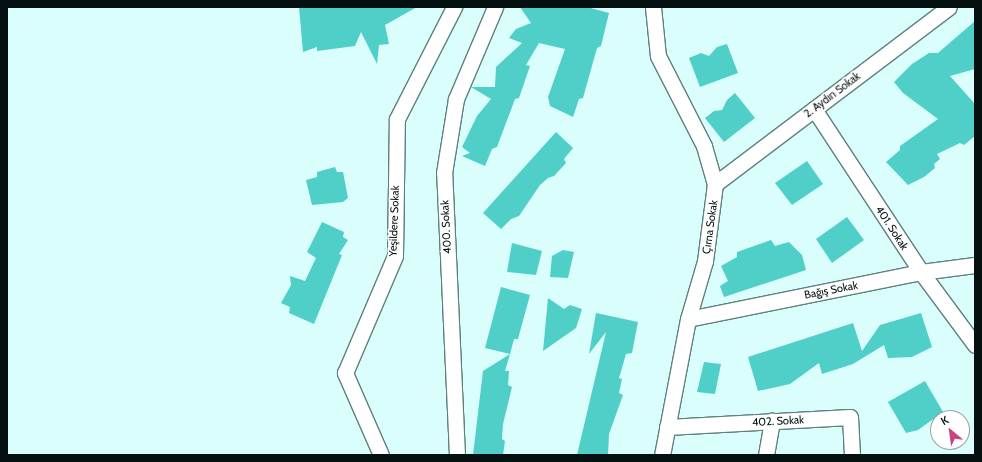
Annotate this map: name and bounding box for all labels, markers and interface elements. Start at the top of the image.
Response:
street label: 2. Aydın Sokak [801,70,863,120]
street label: Yeşildere Sokak [386,185,402,257]
street label: Çırna Sokak [700,199,720,255]
street label: 400. Sokak [438,200,454,254]
street label: 401. Sokak [873,203,911,253]
street label: Bağış Sokak [803,278,859,302]
north arrow [930,410,970,450]
street label: 402. Sokak [752,413,804,429]
text: K [938,413,951,428]

